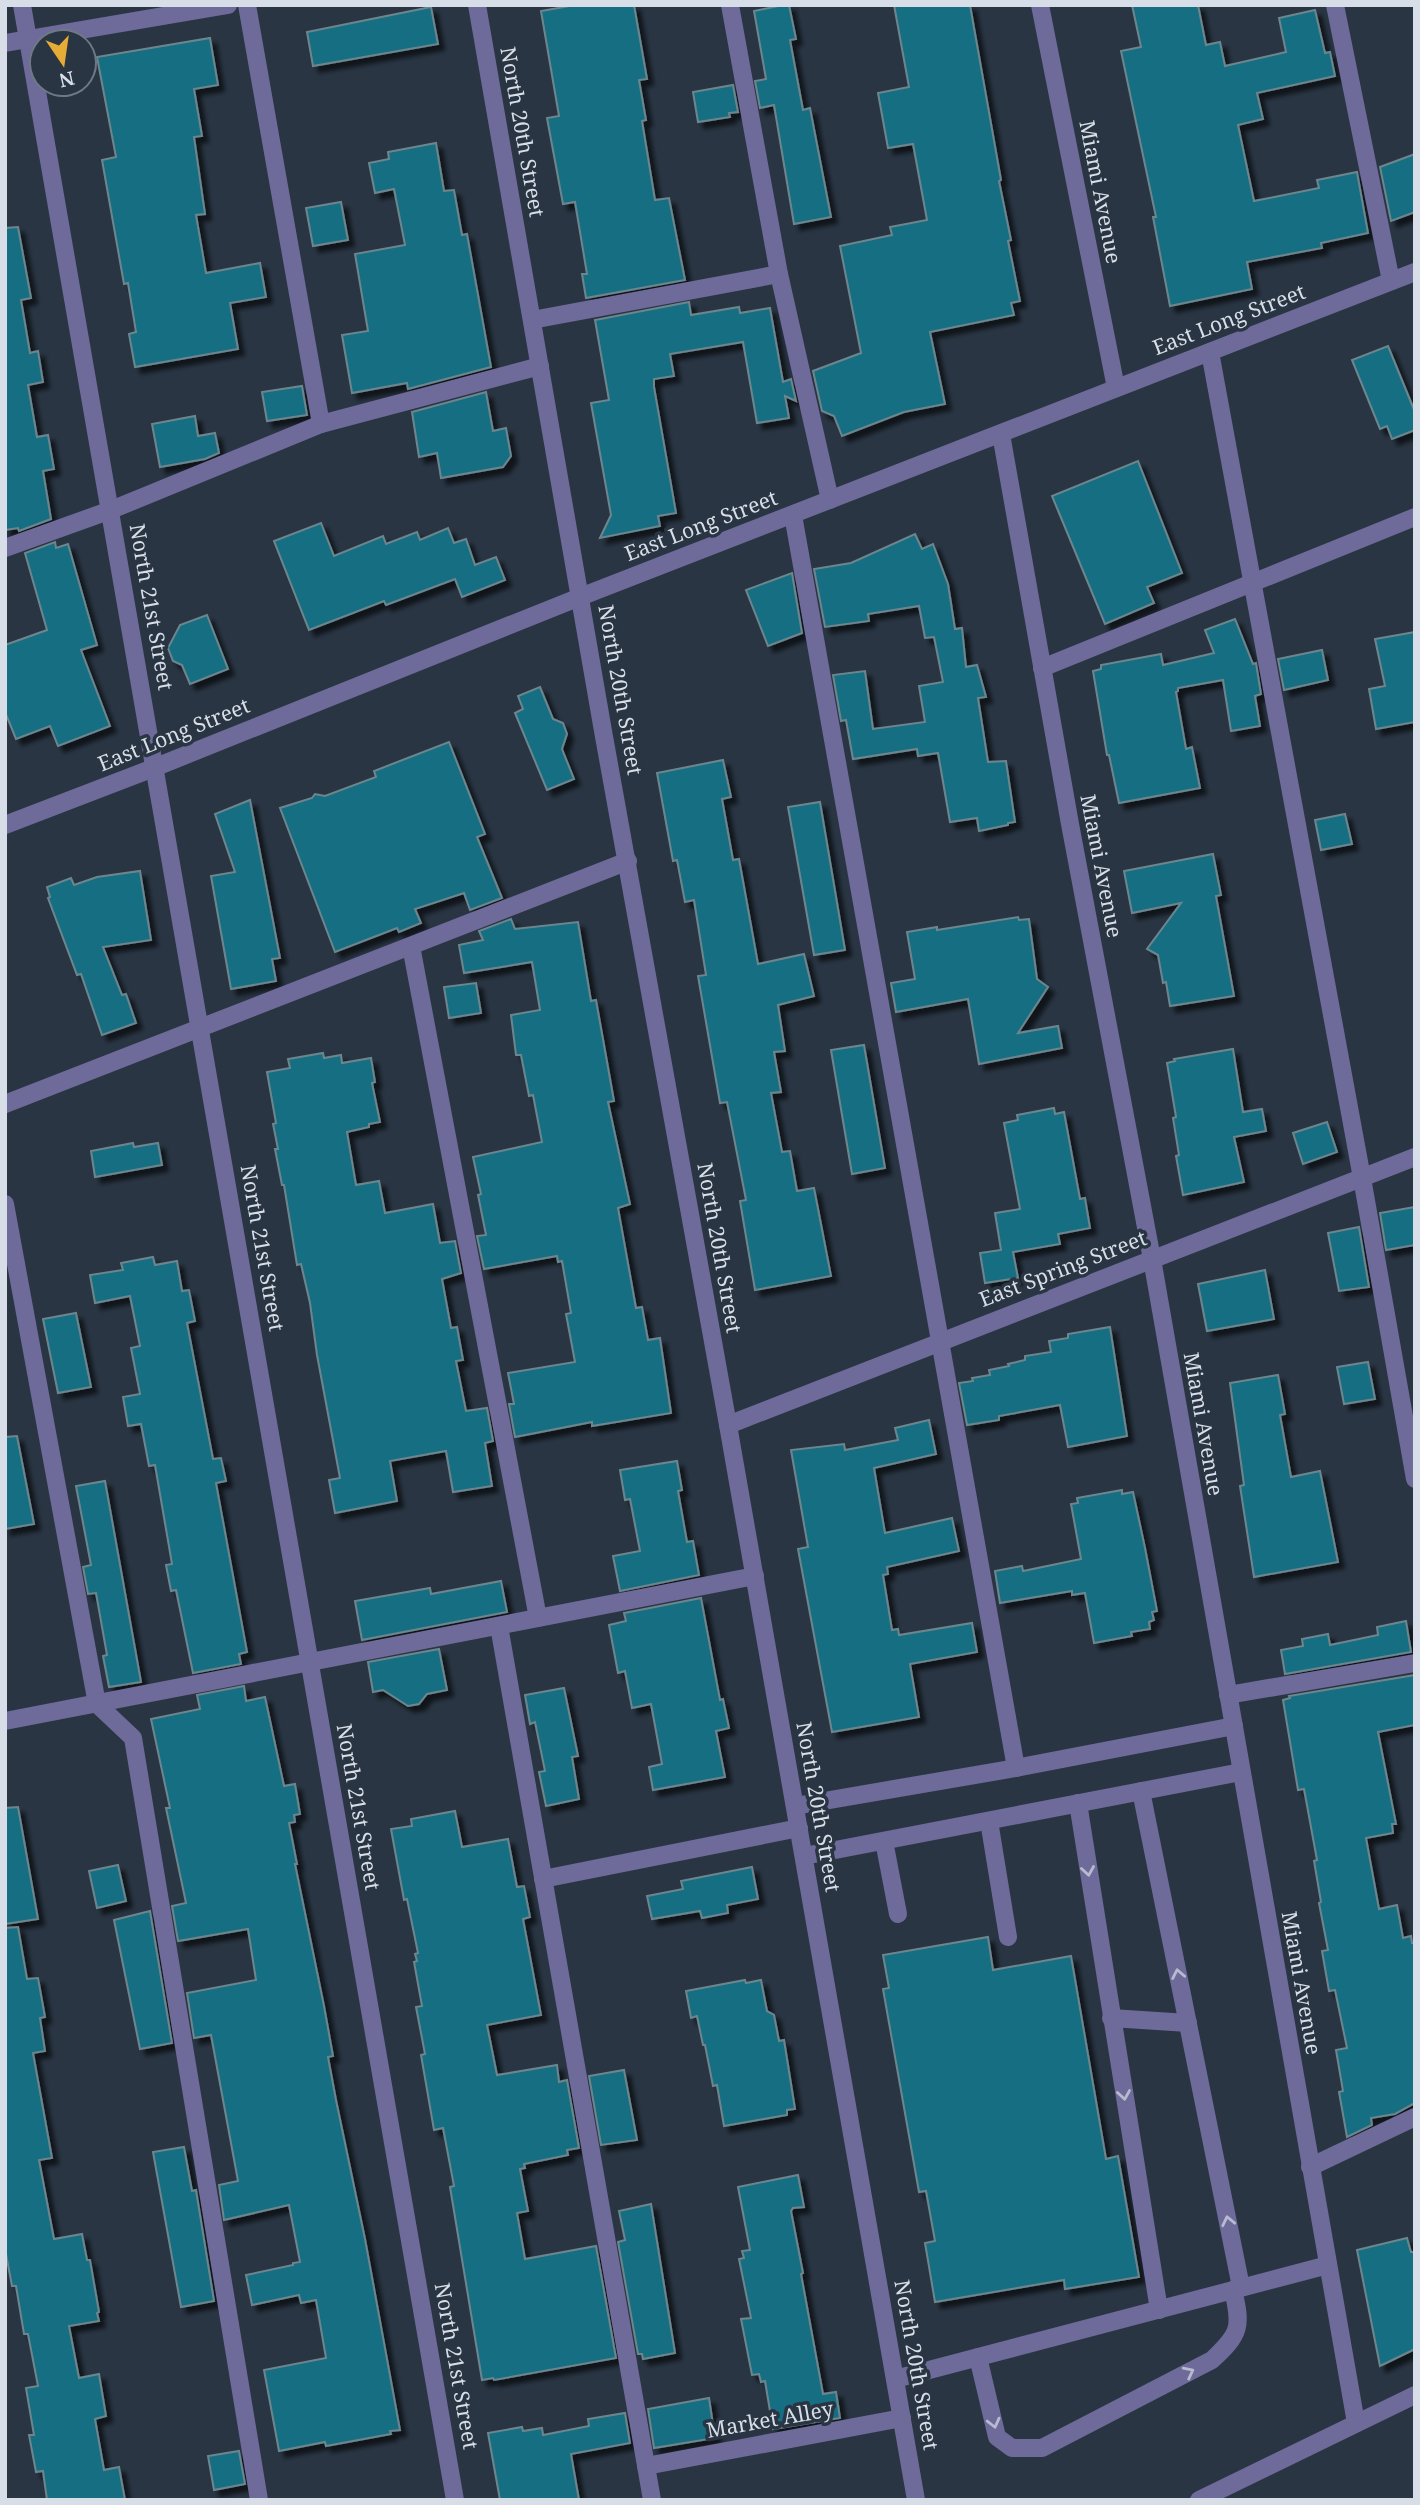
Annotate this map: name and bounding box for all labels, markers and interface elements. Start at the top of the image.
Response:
north arrow [28,28,98,98]
street label: North 20th Street [494,44,552,219]
text: N [57,65,77,94]
street label: Miami Avenue [1073,118,1129,266]
street label: East Long Street [1148,277,1309,361]
street label: East Long Street [620,483,781,567]
street label: North 21st Street [124,521,180,692]
street label: North 20th Street [592,602,650,777]
street label: East Long Street [94,691,254,777]
street label: Miami Avenue [1074,792,1130,940]
street label: North 20th Street [691,1160,749,1335]
street label: North 21st Street [235,1162,291,1333]
street label: East Spring Street [975,1223,1150,1313]
street label: Miami Avenue [1178,1350,1230,1498]
street label: North 20th Street [790,1719,848,1894]
street label: North 21st Street [331,1721,387,1892]
one-way arrow [1080,1865,1095,1877]
street label: Miami Avenue [1276,1909,1328,2057]
one-way arrow [1171,1968,1186,1980]
one-way arrow [1116,2090,1131,2101]
one-way arrow [1221,2215,1236,2227]
street label: North 20th Street [888,2277,946,2452]
street label: North 21st Street [429,2280,485,2451]
one-way arrow [1182,2367,1194,2381]
street label: Market Alley [704,2394,836,2444]
one-way arrow [986,2417,1000,2429]

